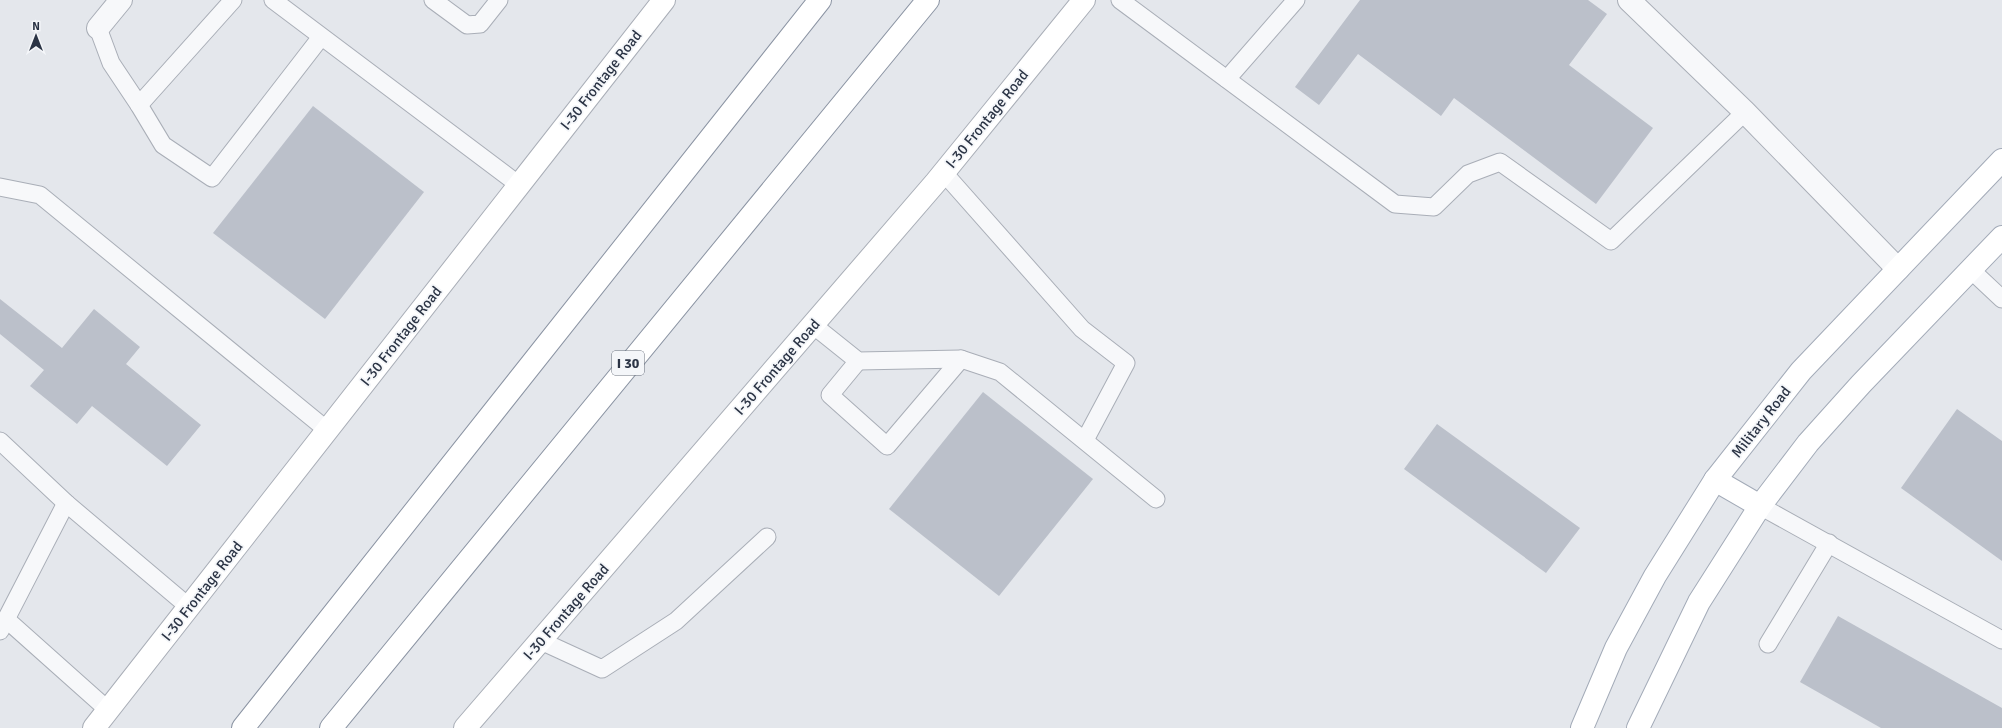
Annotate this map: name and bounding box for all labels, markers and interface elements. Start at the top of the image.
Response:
north arrow [16,16,56,56]
text: N [32,20,40,33]
street label: I-30 Frontage Road [557,27,646,133]
street label: I-30 Frontage Road [942,66,1032,172]
street label: I-30 Frontage Road [357,283,446,389]
street label: I-30 Frontage Road [730,315,824,419]
road number: I 30 [612,351,644,375]
street label: Military Road [1728,383,1794,461]
street label: I-30 Frontage Road [158,538,247,644]
street label: I-30 Frontage Road [519,560,613,664]

